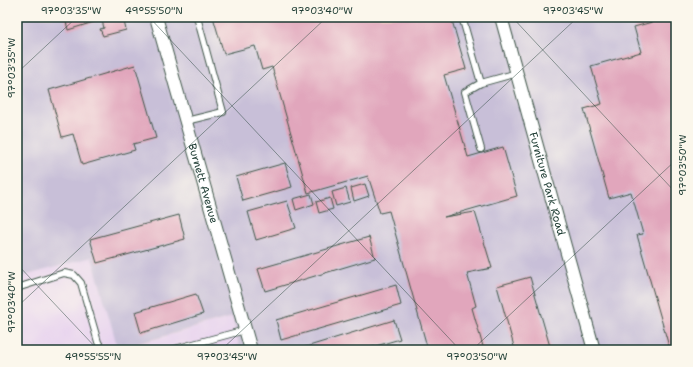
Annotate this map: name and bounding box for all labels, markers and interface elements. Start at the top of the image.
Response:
text: 97°03'35"W [41,4,102,17]
text: 49°55'50"N [125,4,183,17]
text: 97°03'40"W [291,4,353,17]
text: 97°03'45"W [543,4,604,17]
text: 97°03'35"W [5,37,18,98]
street label: Furniture Park Road [526,130,569,237]
text: 97°03'50"W [676,134,689,196]
street label: Burnett Avenue [185,142,222,225]
text: 97°03'40"W [5,271,18,333]
text: 49°55'55"N [65,350,121,363]
text: 97°03'45"W [197,350,258,363]
text: 97°03'50"W [446,350,508,363]

